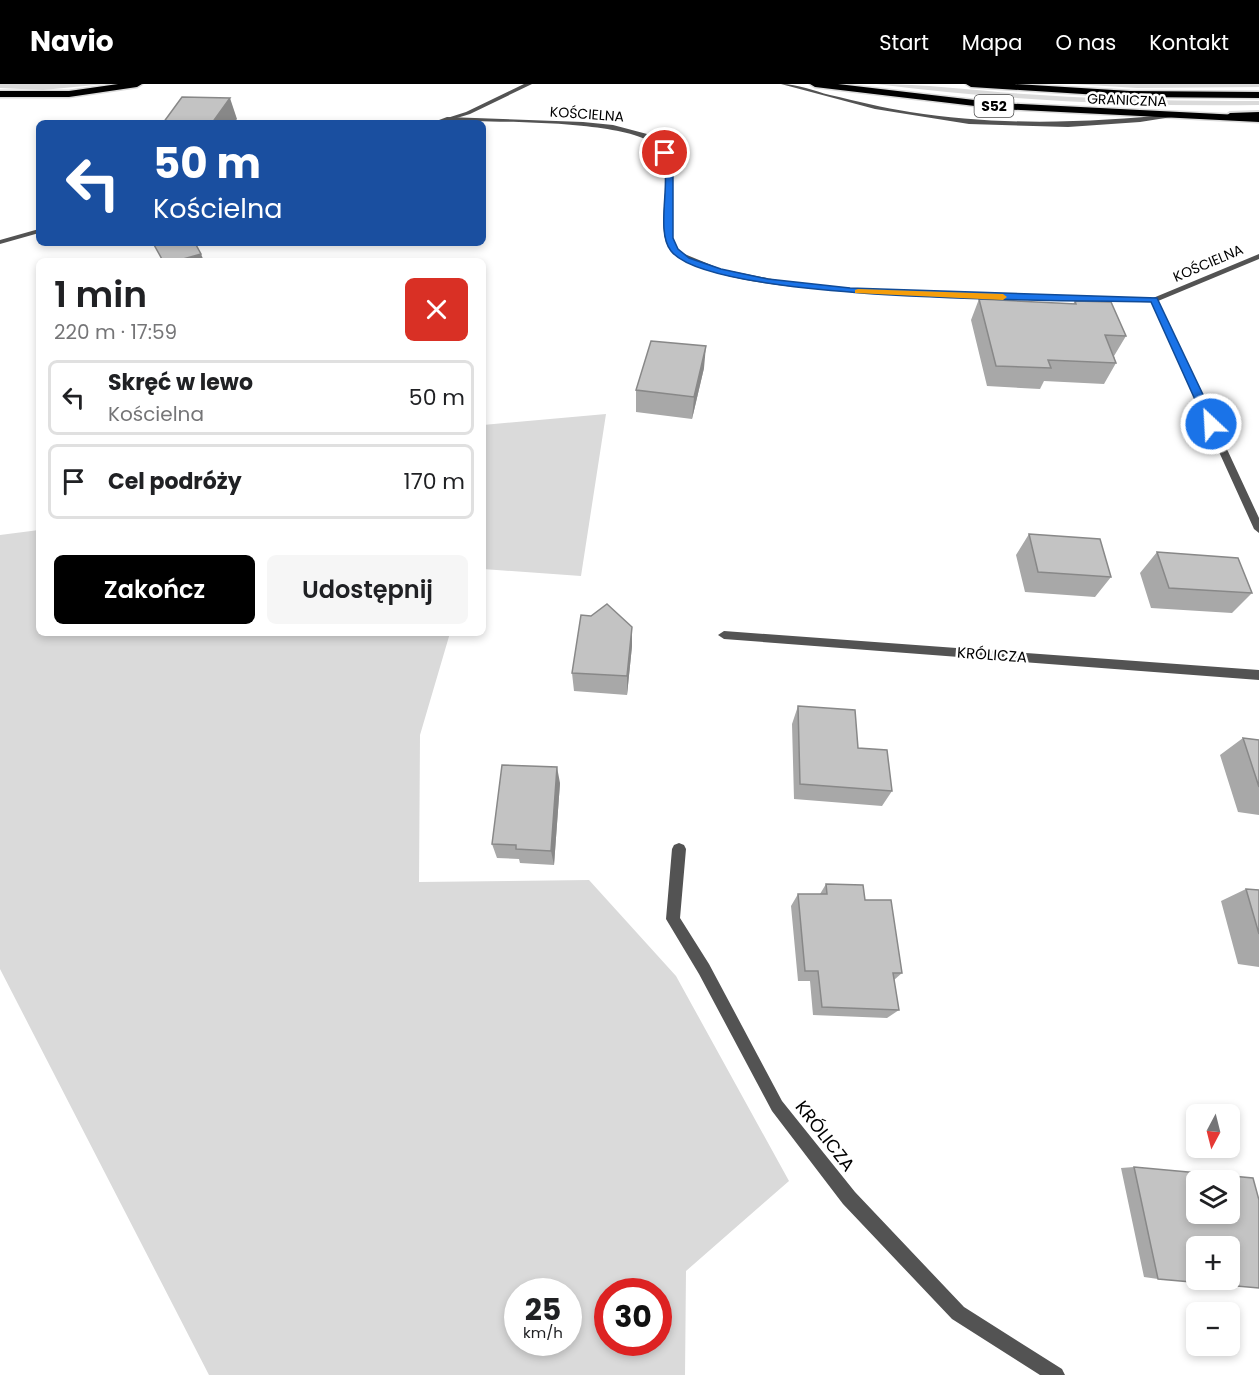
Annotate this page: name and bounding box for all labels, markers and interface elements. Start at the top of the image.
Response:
text: Navio [30,22,114,61]
text: Start [879,28,929,57]
text: Mapa [962,28,1023,57]
text: O nas [1056,28,1116,57]
text: Kontakt [1149,28,1229,57]
street label: GRANICZNA [1087,89,1167,111]
road number: S52 [974,95,1014,117]
street label: KOŚCIELNA [549,101,625,127]
pin [639,127,690,178]
text: 50 m [153,134,261,193]
icon: arrive [648,136,681,169]
icon: left [54,144,132,222]
text: Kościelna [153,190,283,227]
street label: KOŚCIELNA [1170,239,1246,287]
text: 1 min [54,269,147,320]
button: close [405,278,468,341]
text: 220 m · 17:59 [54,318,177,346]
text: Skręć w lewo [108,367,253,398]
icon: left [57,381,90,414]
text: 50 m [409,382,465,413]
position arrow [1179,392,1243,456]
text: Kościelna [108,400,204,428]
icon: arrive [57,465,90,498]
text: Cel podróży [108,466,242,497]
text: 170 m [404,466,465,497]
button: Zakończ [54,555,255,624]
button: Udostępnij [267,555,468,624]
street label: KRÓLICZA [956,642,1028,667]
street label: KRÓLICZA [790,1095,861,1176]
north arrow [1186,1104,1240,1158]
map controls [1186,1104,1240,1356]
button: layers [1186,1170,1240,1224]
button: + [1186,1236,1240,1290]
speed limit sign: 30 [594,1278,672,1356]
text: 25 [525,1288,561,1331]
button: − [1186,1302,1240,1356]
text: km/h [523,1322,563,1343]

